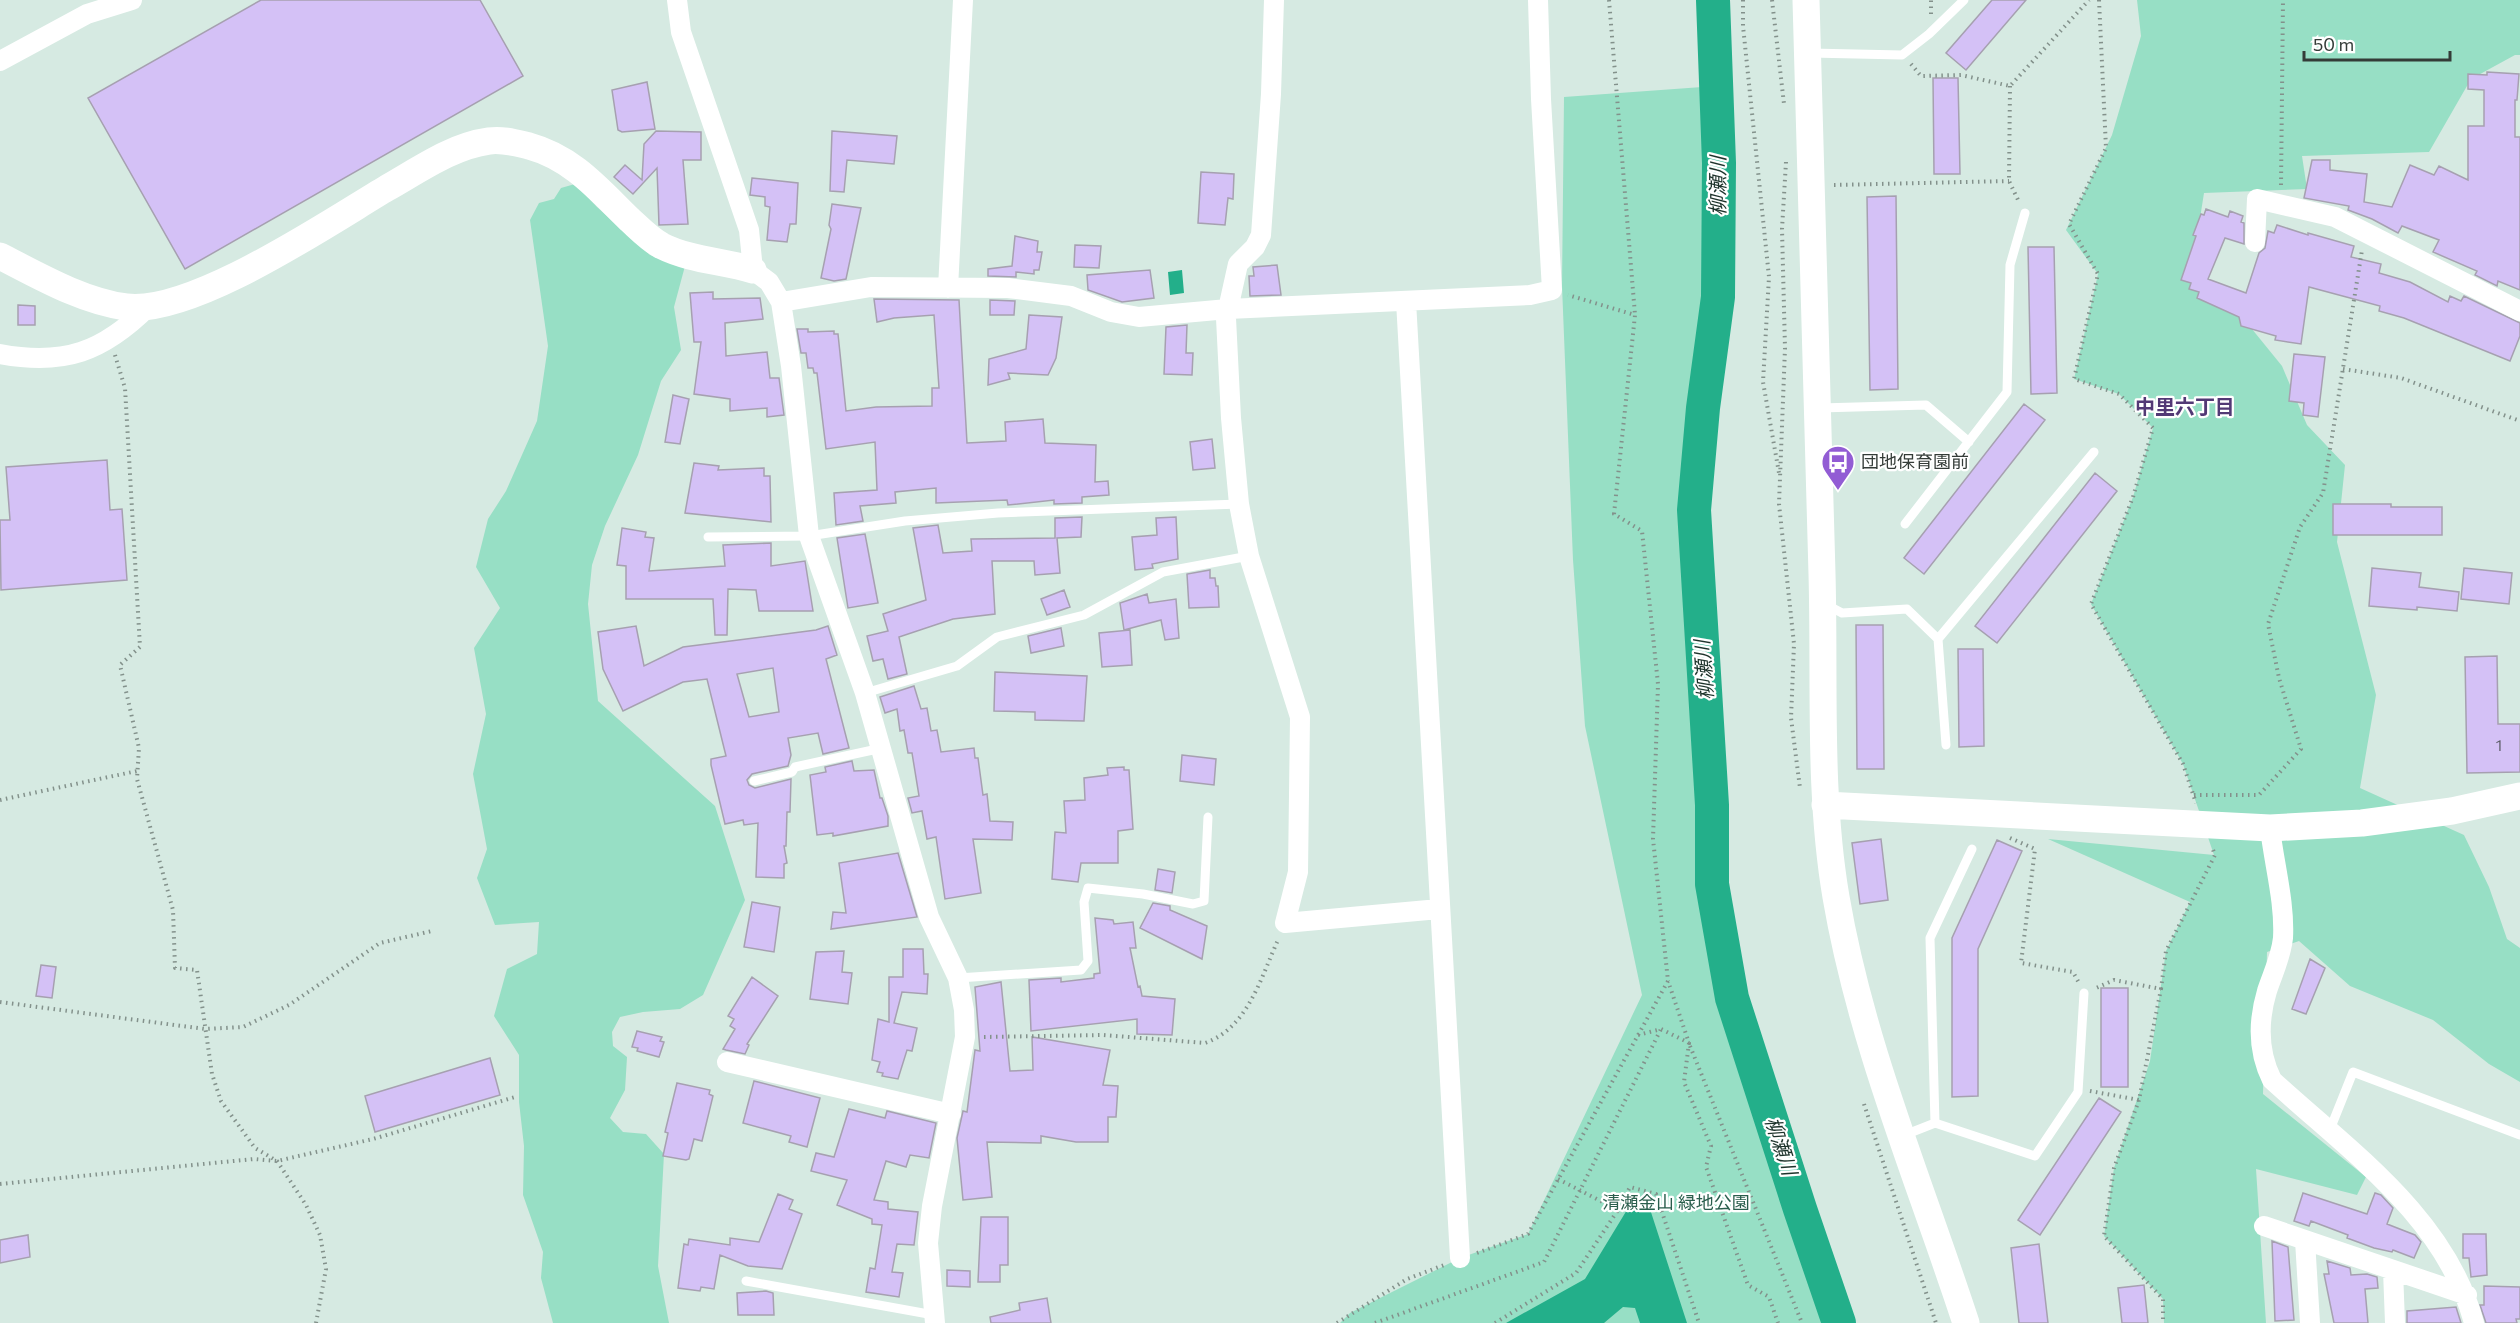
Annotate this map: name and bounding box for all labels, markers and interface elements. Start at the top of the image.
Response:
scale bar [2304,24,2450,62]
text: 50 m [2313,33,2354,55]
water label: 柳瀬川 [1705,154,1729,216]
district label: 中里六丁目 [2135,394,2235,418]
bus stop icon: 団地保育園前 [1820,444,1856,491]
place label: 団地保育園前 [1861,450,1969,472]
water label: 柳瀬川 [1689,637,1717,701]
house number: 1 [2496,736,2502,754]
water label: 柳瀬川 [1761,1113,1803,1180]
park label: 清瀬金山 緑地公園 [1602,1191,1750,1213]

